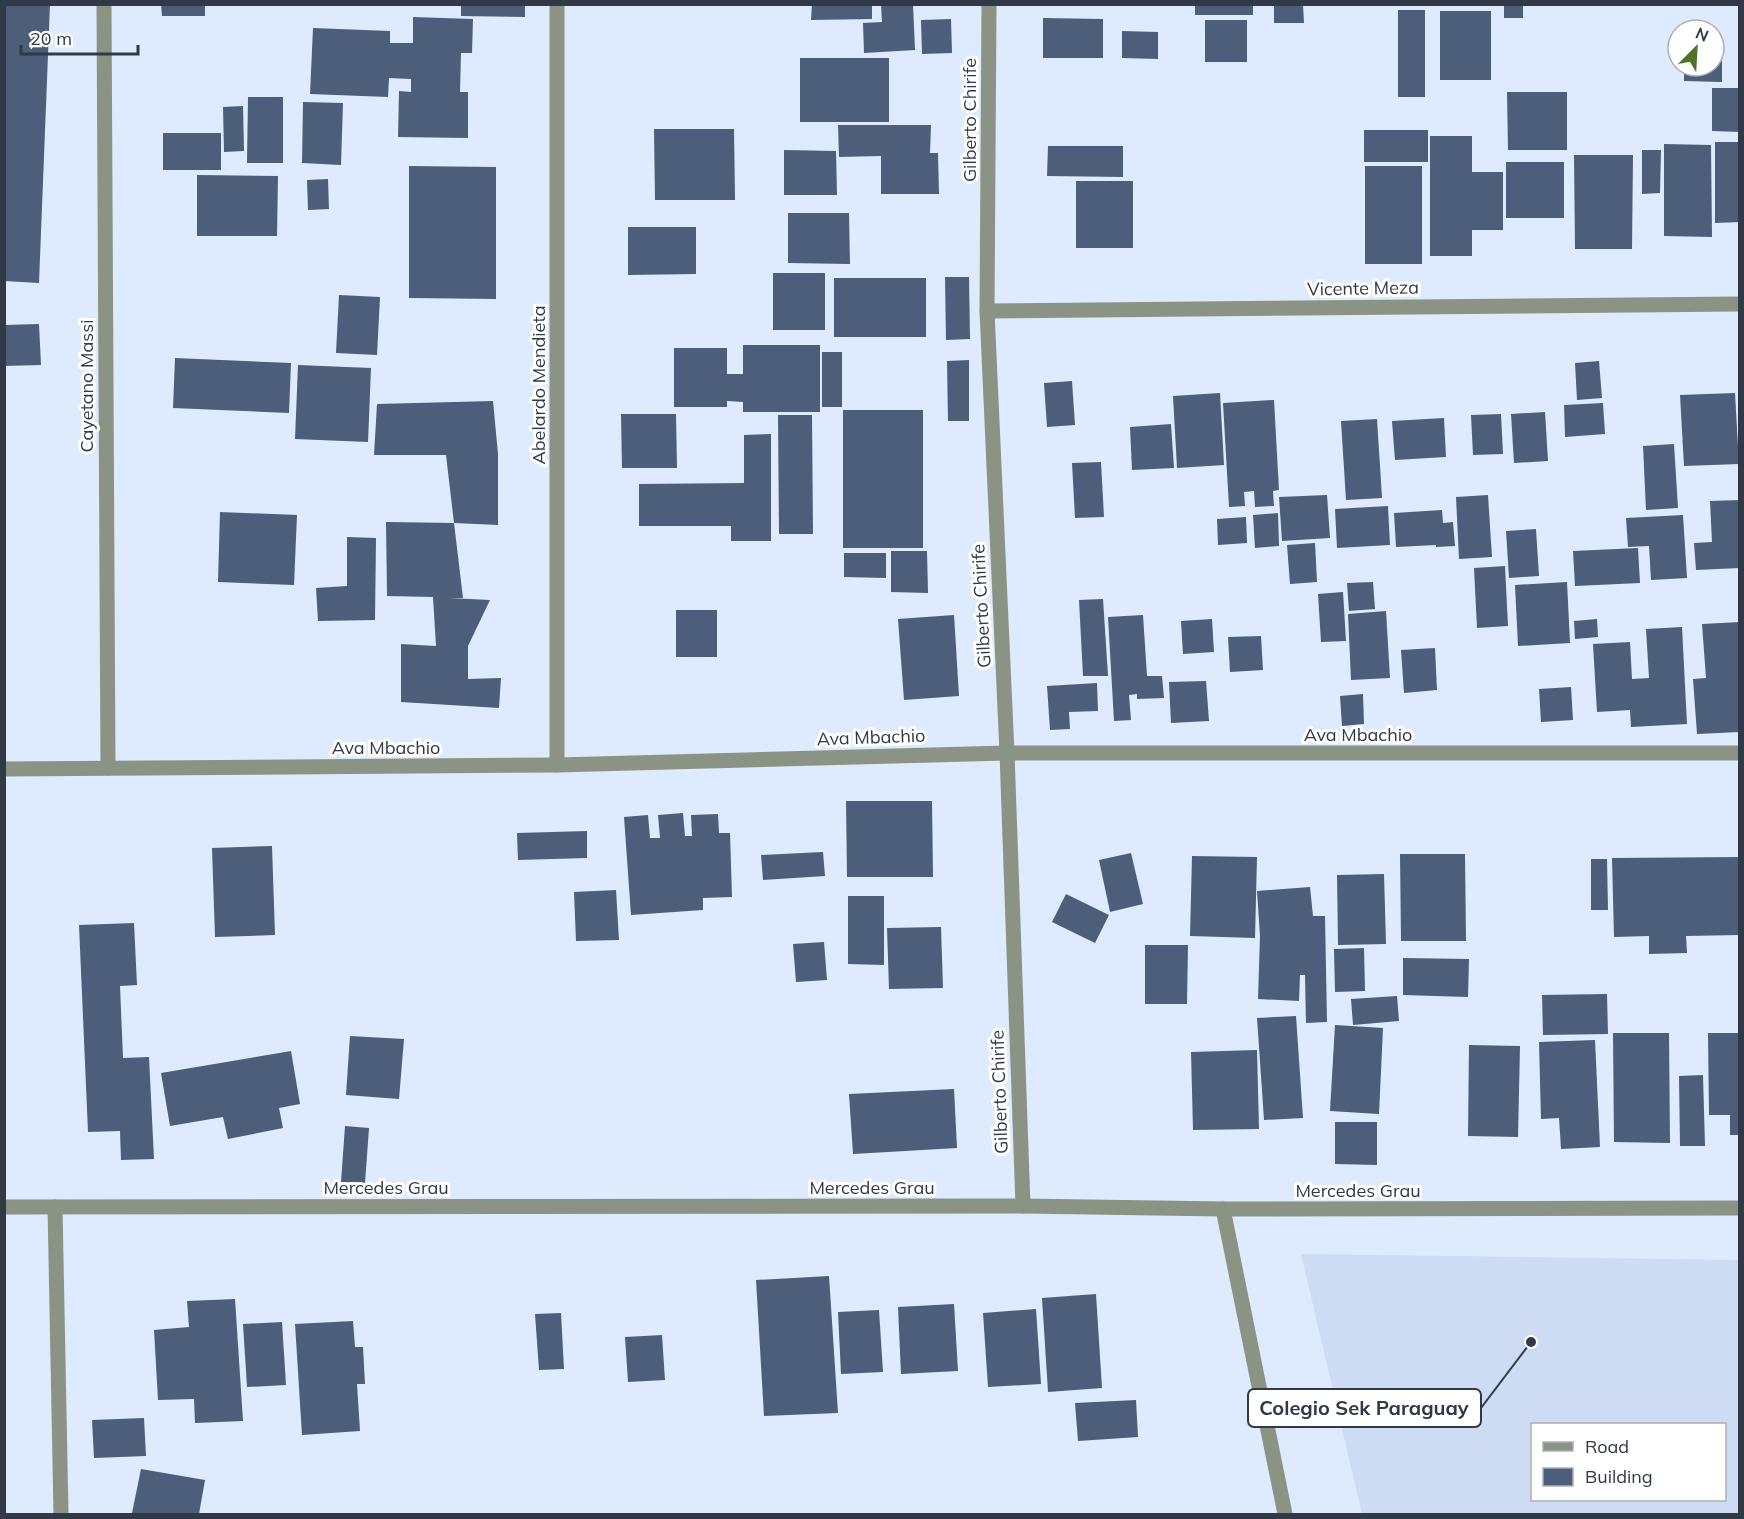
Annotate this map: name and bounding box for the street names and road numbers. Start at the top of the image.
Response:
street label: Gilberto Chirife [958,58,981,182]
street label: Vicente Meza [1307,276,1419,300]
street label: Abelardo Mendieta [527,306,550,464]
street label: Cayetano Massi [75,320,98,452]
street label: Gilberto Chirife [966,543,996,669]
street label: Ava Mbachio [1304,723,1412,746]
street label: Ava Mbachio [816,724,926,750]
street label: Ava Mbachio [332,736,440,759]
street label: Gilberto Chirife [985,1030,1013,1154]
street label: Mercedes Grau [323,1176,449,1199]
street label: Mercedes Grau [809,1176,935,1199]
street label: Mercedes Grau [1295,1179,1421,1202]

